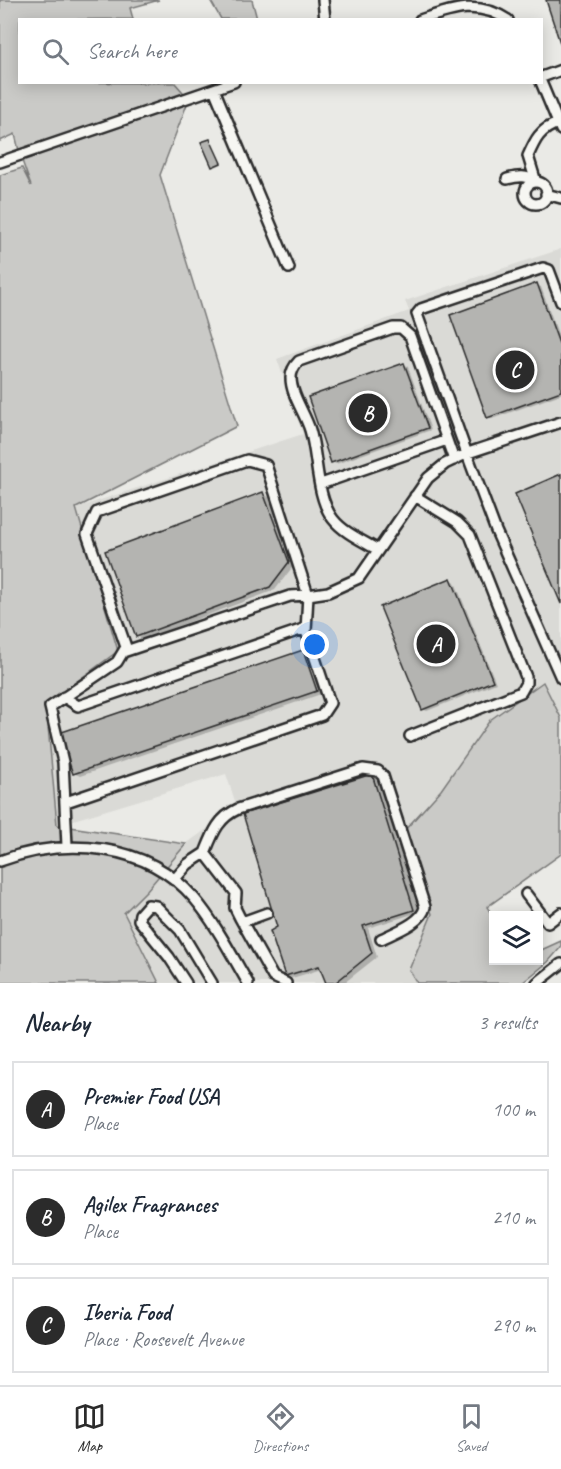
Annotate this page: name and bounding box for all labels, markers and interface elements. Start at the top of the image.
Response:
search box [18,18,543,84]
icon: search [39,35,72,68]
text: Search here [87,37,177,65]
pin: C [496,348,534,392]
pin: B [348,390,388,436]
pin: A [416,622,456,666]
your location [300,630,329,659]
map controls [489,911,543,965]
button: layers [489,911,543,965]
text: Nearby [24,1006,89,1039]
text: 3 results [478,1010,537,1035]
text: Premier Food USA [83,1083,219,1111]
text: A [40,1097,51,1122]
text: 100 m [492,1097,535,1122]
text: Place [83,1111,118,1136]
text: Agilex Fragrances [83,1191,217,1219]
text: B [40,1205,51,1230]
text: 210 m [492,1205,535,1230]
text: Place [83,1219,118,1244]
text: Iberia Food [83,1299,171,1327]
text: C [41,1313,50,1338]
text: 290 m [492,1313,535,1338]
text: Place · Roosevelt Avenue [83,1327,244,1352]
tab: Map [73,1400,106,1456]
tab: Directions [253,1400,308,1456]
tab: Saved [455,1400,488,1456]

